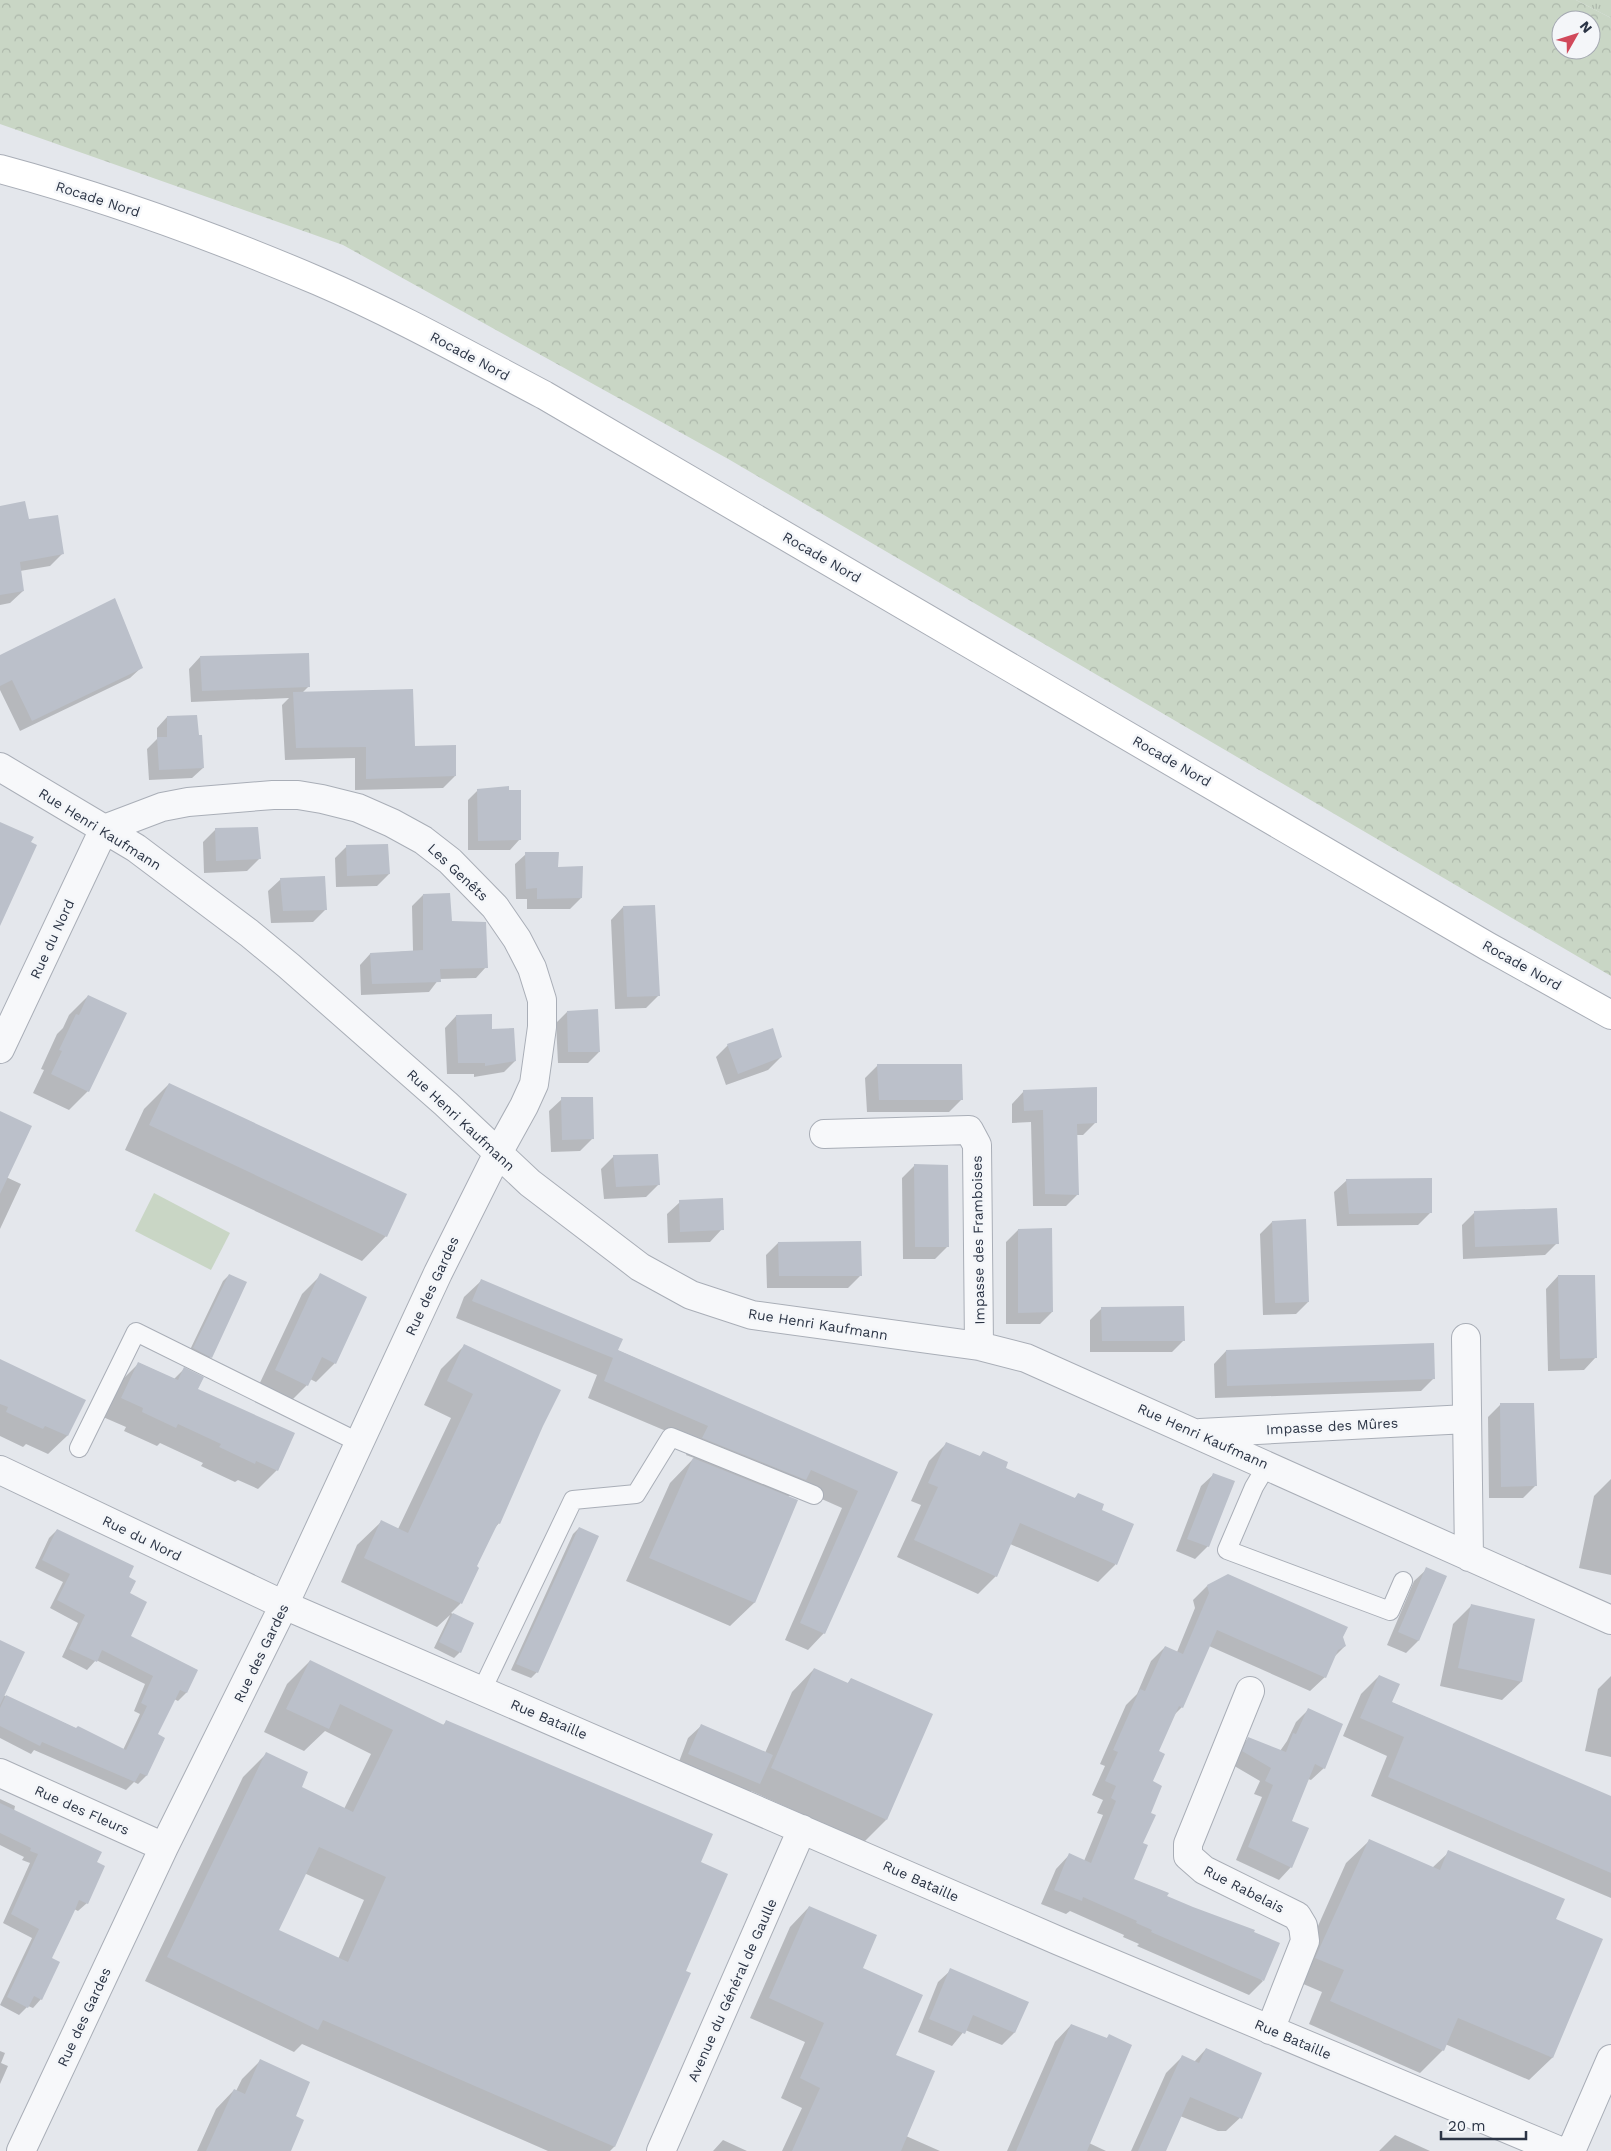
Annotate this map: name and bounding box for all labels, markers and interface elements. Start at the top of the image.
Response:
north arrow [1551,10,1601,60]
text: N [1577,18,1596,36]
street label: Rocade Nord [54,178,142,220]
street label: Rocade Nord [428,328,512,384]
street label: Rocade Nord [780,528,864,586]
street label: Rocade Nord [1130,732,1214,790]
street label: Rue Henri Kaufmann [36,785,164,873]
street label: Les Genêts [425,840,491,904]
street label: Rue du Nord [27,897,77,981]
street label: Rocade Nord [1480,937,1564,993]
street label: Rue Henri Kaufmann [404,1066,518,1174]
street label: Impasse des Framboises [969,1155,987,1325]
street label: Rue des Gardes [402,1234,462,1338]
street label: Rue Henri Kaufmann [747,1305,889,1343]
street label: Rue Henri Kaufmann [1135,1400,1271,1472]
street label: Impasse des Mûres [1266,1415,1398,1437]
street label: Rue du Nord [100,1512,184,1564]
street label: Rue des Gardes [230,1601,292,1705]
street label: Rue Bataille [508,1696,590,1742]
street label: Rue des Fleurs [32,1782,132,1838]
street label: Rue Bataille [880,1857,962,1905]
street label: Rue Rabelais [1201,1862,1287,1916]
street label: Avenue du Général de Gaulle [684,1896,780,2084]
street label: Rue des Gardes [54,1965,114,2069]
street label: Rue Bataille [1252,2016,1334,2062]
scale bar [1441,2108,1526,2140]
text: 20 m [1448,2117,1486,2135]

